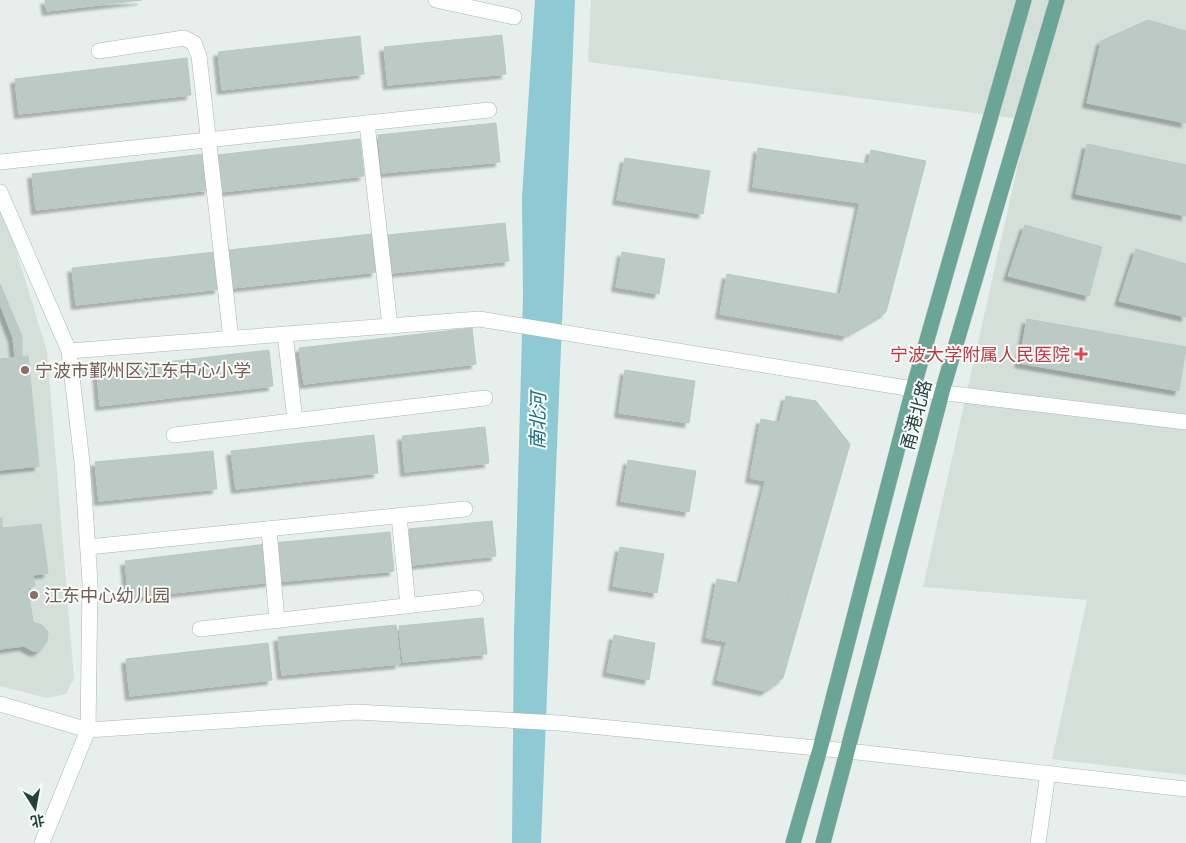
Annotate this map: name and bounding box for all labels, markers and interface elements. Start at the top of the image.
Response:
place label: 宁波大学附属人民医院 [890,344,1070,365]
marker: 宁波大学附属人民医院 [1074,347,1088,361]
place label: 宁波市鄞州区江东中心小学 [35,360,251,381]
marker: 宁波市鄞州区江东中心小学 [19,364,31,376]
street label: 甬港北路 [897,378,935,452]
water label: 南北河 [526,388,550,450]
place label: 江东中心幼儿园 [44,585,170,606]
marker: 江东中心幼儿园 [28,589,40,601]
north arrow [10,783,60,833]
text: 北 [29,812,46,830]

